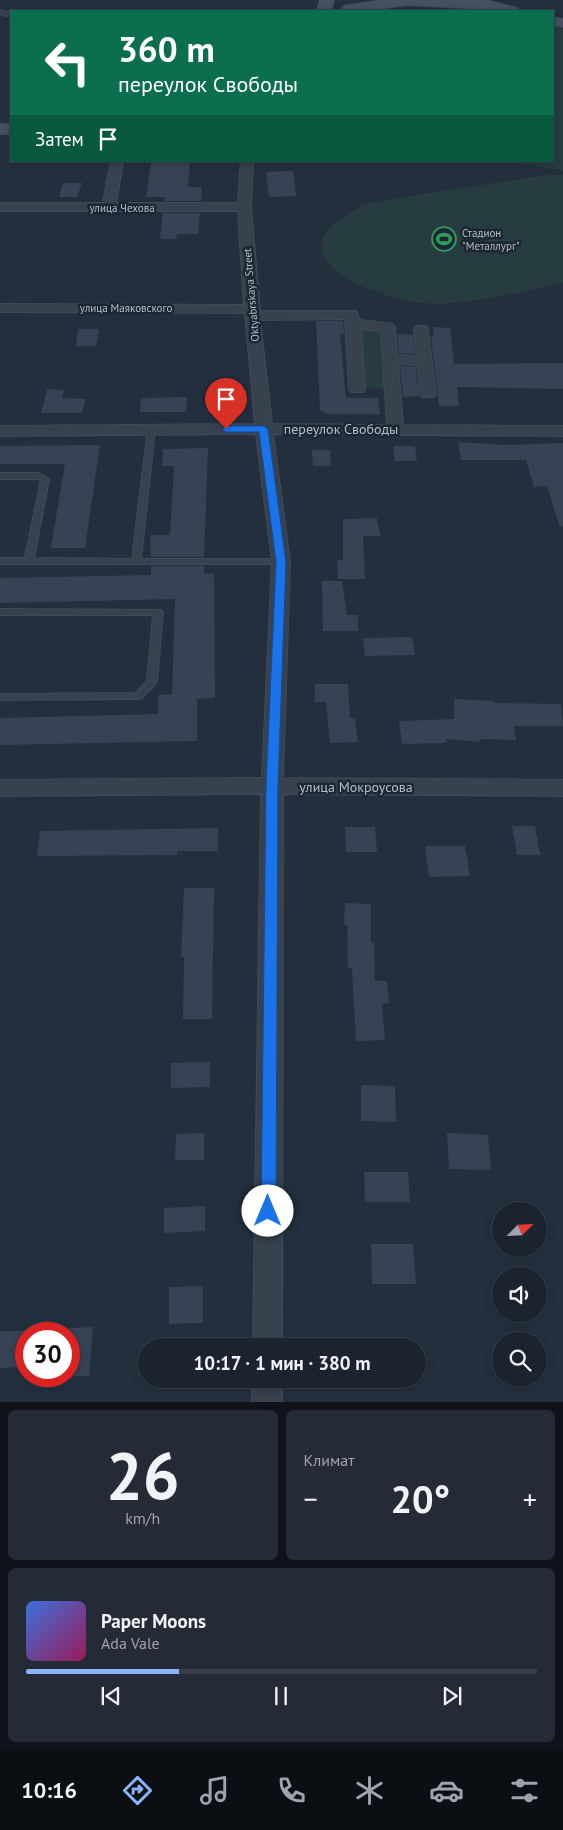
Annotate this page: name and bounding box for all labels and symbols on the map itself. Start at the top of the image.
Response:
street label: улица Чехова [89,201,155,215]
sports icon: Стадион "Металлург" [431,226,457,252]
place label: Стадион "Металлург" [462,226,520,253]
street label: Oktyabrskaya Street [240,247,262,342]
street label: улица Маяковского [80,301,172,315]
pin [205,378,247,429]
street label: переулок Свободы [284,420,398,438]
street label: улица Мокроусова [299,778,413,796]
position arrow [241,1184,293,1236]
north arrow [492,1202,548,1258]
speed limit sign: 30 [15,1322,80,1387]

